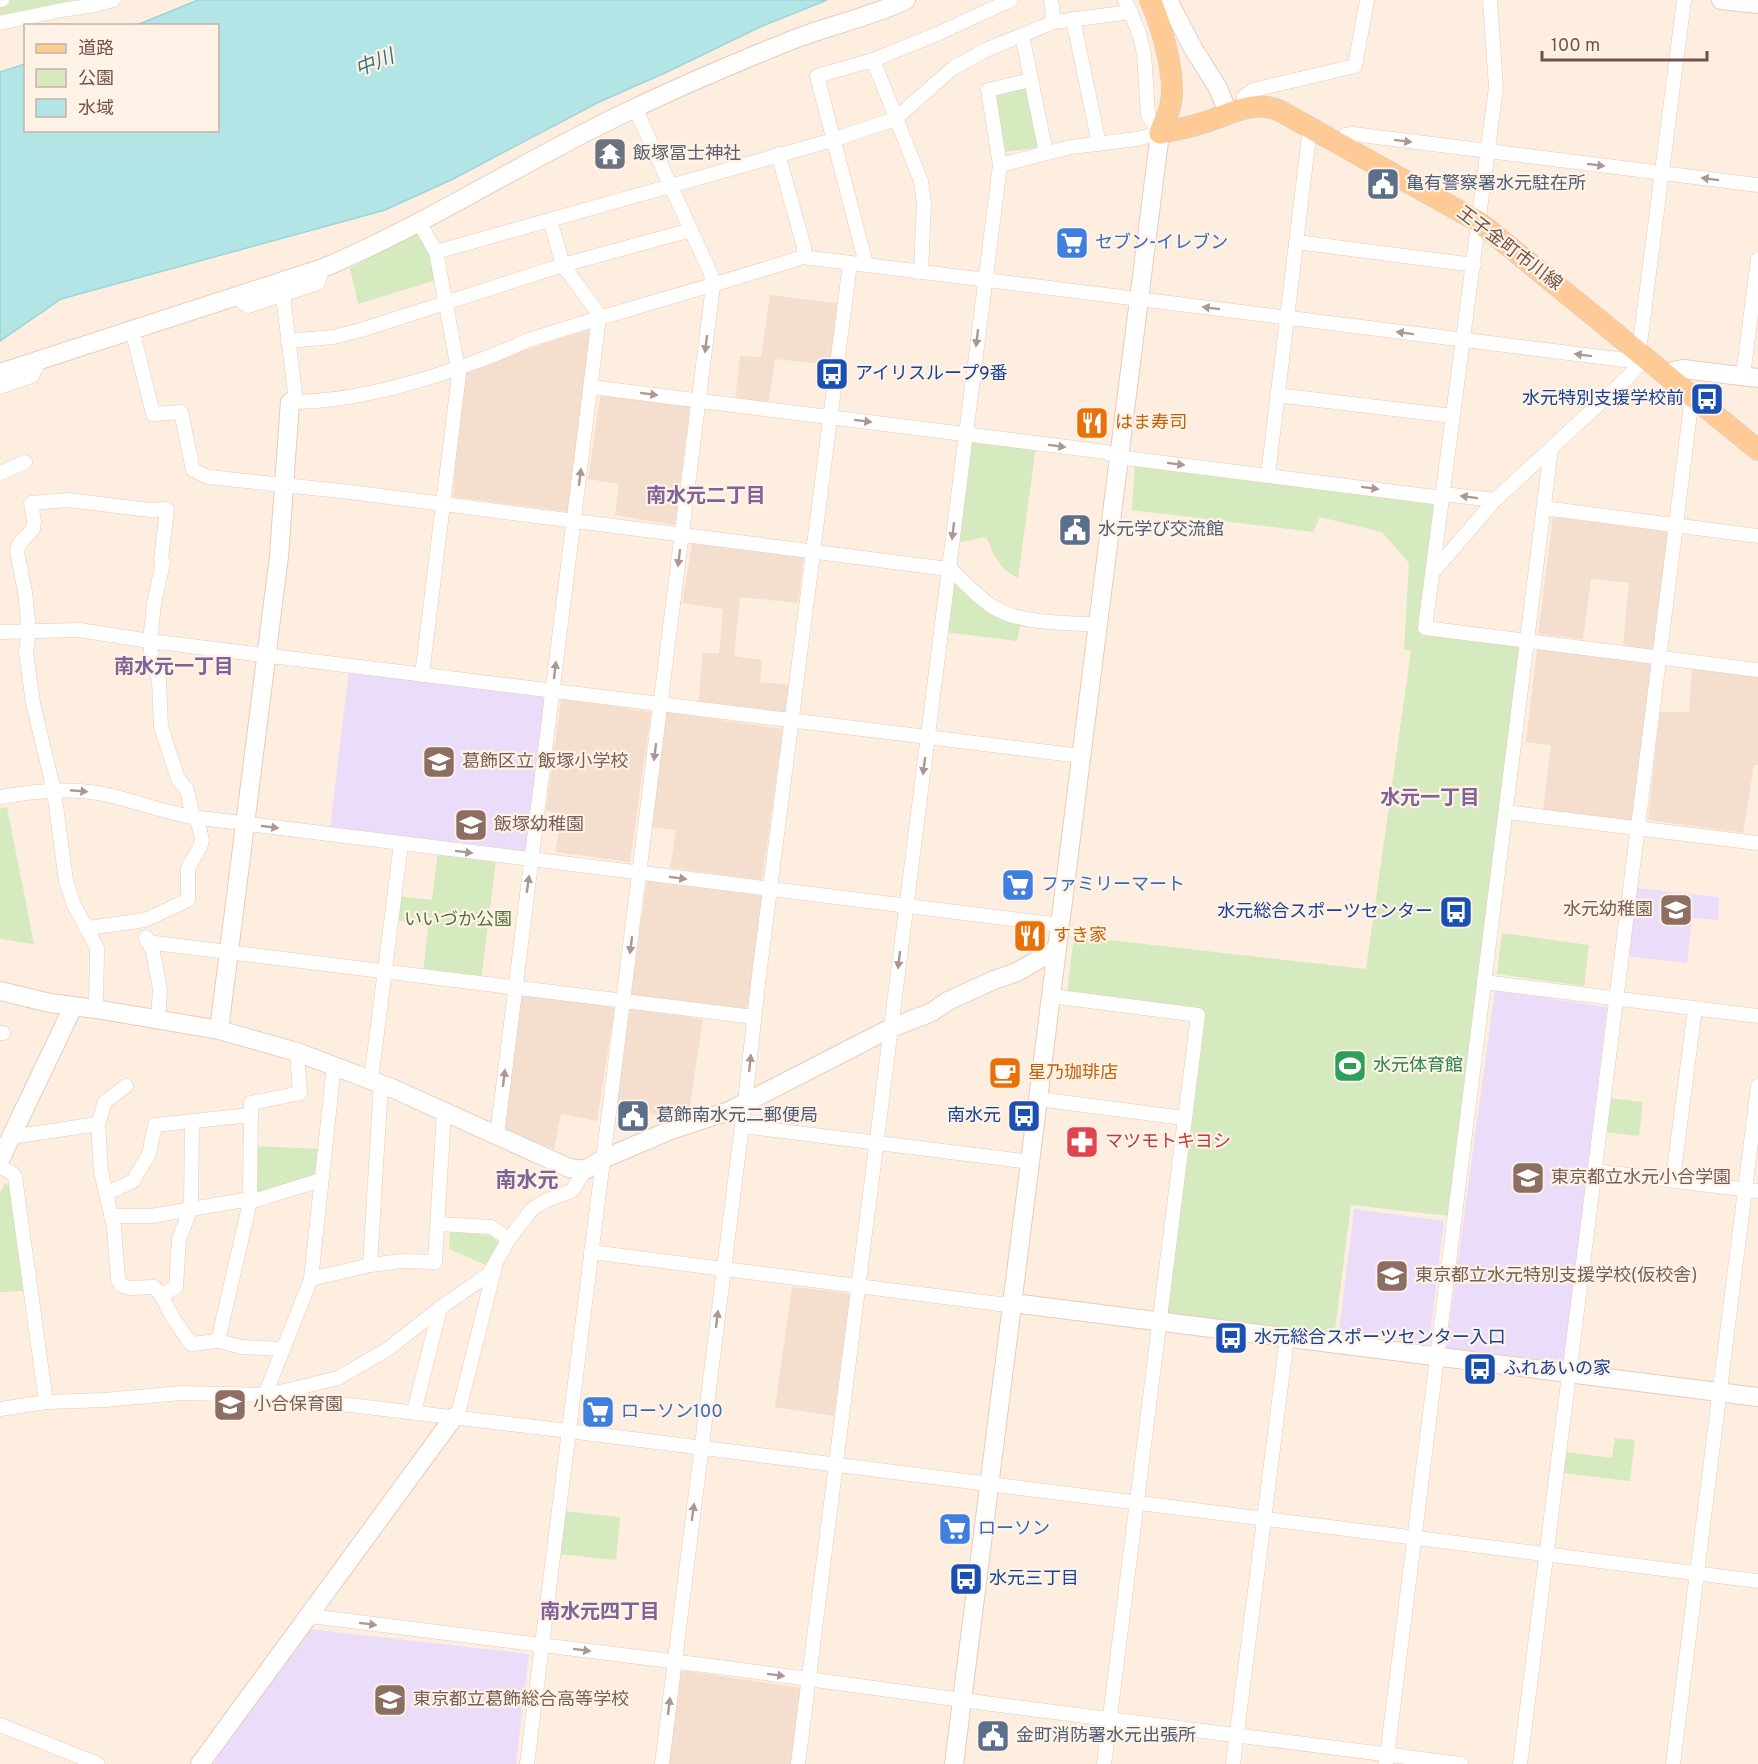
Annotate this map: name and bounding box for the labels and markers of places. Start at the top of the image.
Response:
temple icon: 飯塚冨士神社 [592,136,628,172]
place label: 飯塚冨士神社 [633,143,741,166]
public building icon: 亀有警察署水元駐在所 [1365,166,1401,202]
place label: 亀有警察署水元駐在所 [1406,173,1586,196]
supermarket icon: セブン-イレブン [1054,225,1090,261]
place label: セブン-イレブン [1095,232,1228,255]
bus stop icon: アイリスループ9番 [814,356,850,392]
place label: アイリスループ9番 [855,363,1008,386]
bus stop icon: 水元特別支援学校前 [1689,381,1725,417]
place label: 水元特別支援学校前 [1522,388,1684,411]
restaurant icon: はま寿司 [1074,405,1110,441]
place label: はま寿司 [1115,412,1187,435]
public building icon: 水元学び交流館 [1057,512,1093,548]
place label: 水元学び交流館 [1098,519,1224,542]
school or university icon: 葛飾区立 飯塚小学校 [421,744,457,780]
place label: 葛飾区立 飯塚小学校 [462,751,628,774]
school or university icon: 飯塚幼稚園 [453,807,489,843]
place label: 飯塚幼稚園 [494,814,584,837]
supermarket icon: ファミリーマート [1000,867,1036,903]
place label: ファミリーマート [1041,874,1185,897]
school or university icon: 水元幼稚園 [1658,892,1694,928]
bus stop icon: 水元総合スポーツセンター [1438,894,1474,930]
place label: 水元幼稚園 [1563,899,1653,922]
place label: 水元総合スポーツセンター [1217,901,1433,924]
restaurant icon: すき家 [1012,918,1048,954]
place label: すき家 [1053,925,1107,948]
sports icon: 水元体育館 [1332,1048,1368,1084]
cafe icon: 星乃珈琲店 [987,1055,1023,1091]
place label: 水元体育館 [1373,1055,1463,1078]
place label: 星乃珈琲店 [1028,1062,1118,1085]
public building icon: 葛飾南水元二郵便局 [615,1098,651,1134]
bus stop icon: 南水元 [1006,1098,1042,1134]
place label: 葛飾南水元二郵便局 [656,1105,818,1128]
place label: 南水元 [947,1105,1001,1128]
pharmacy icon: マツモトキヨシ [1064,1124,1100,1160]
place label: マツモトキヨシ [1105,1131,1231,1154]
school or university icon: 東京都立水元小合学園 [1510,1160,1546,1196]
place label: 東京都立水元小合学園 [1551,1167,1731,1190]
school or university icon: 東京都立水元特別支援学校(仮校舎) [1374,1258,1410,1294]
place label: 東京都立水元特別支援学校(仮校舎) [1415,1265,1697,1288]
bus stop icon: 水元総合スポーツセンター入口 [1213,1320,1249,1356]
place label: 水元総合スポーツセンター入口 [1254,1327,1506,1350]
bus stop icon: ふれあいの家 [1462,1351,1498,1387]
place label: ふれあいの家 [1503,1358,1611,1381]
school or university icon: 小合保育園 [212,1387,248,1423]
place label: 小合保育園 [253,1394,343,1417]
supermarket icon: ローソン100 [580,1394,616,1430]
place label: ローソン100 [621,1401,723,1424]
supermarket icon: ローソン [937,1511,973,1547]
place label: ローソン [978,1518,1050,1541]
bus stop icon: 水元三丁目 [948,1561,984,1597]
place label: 水元三丁目 [989,1568,1079,1591]
school or university icon: 東京都立葛飾総合高等学校 [372,1682,408,1718]
place label: 東京都立葛飾総合高等学校 [413,1689,629,1712]
public building icon: 金町消防署水元出張所 [975,1718,1011,1754]
place label: 金町消防署水元出張所 [1016,1725,1196,1748]

